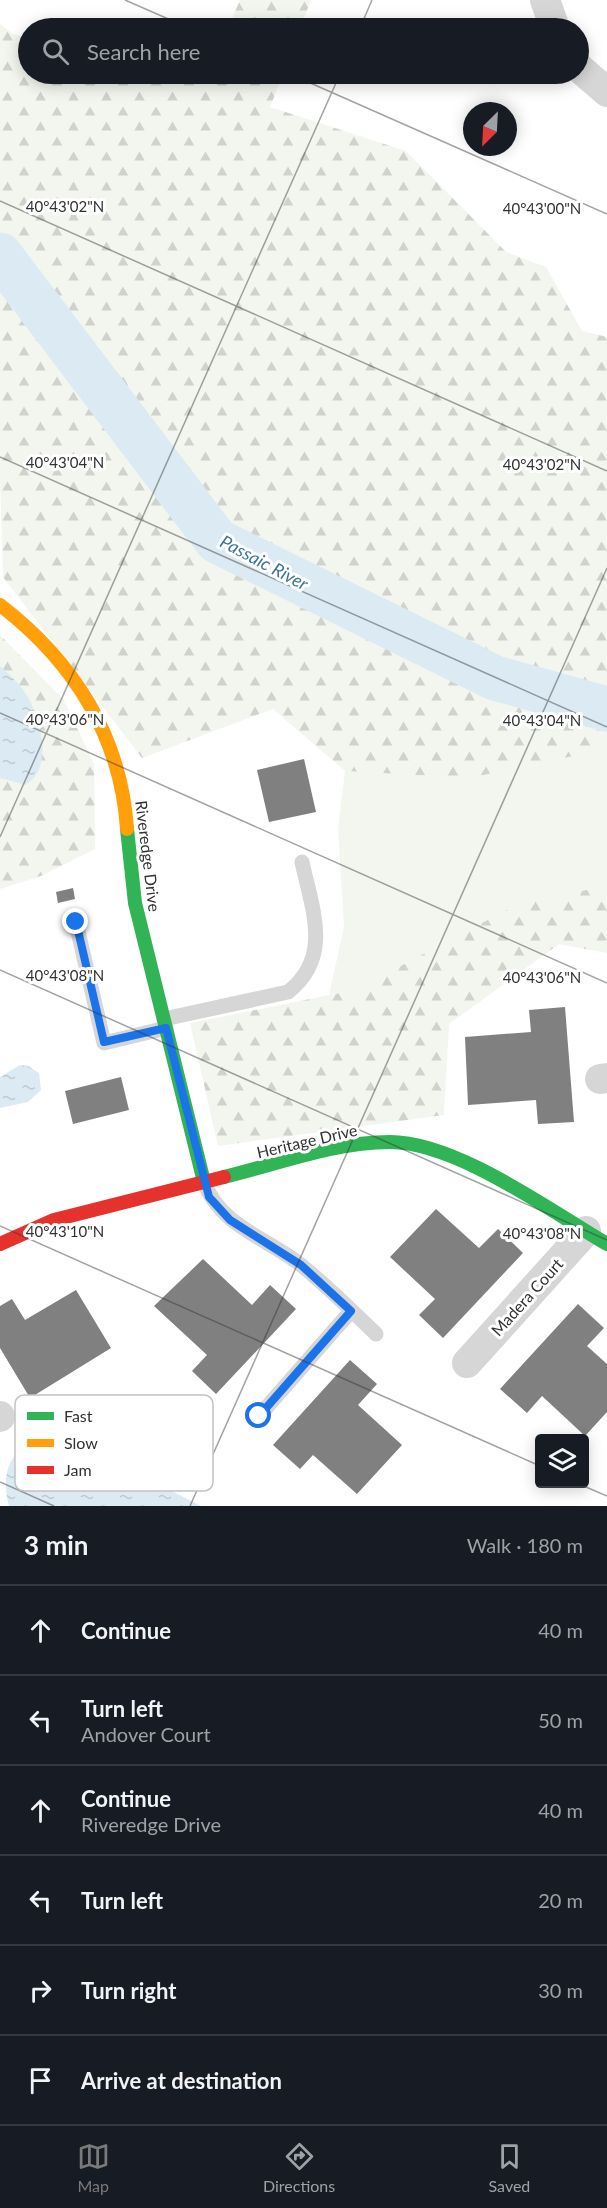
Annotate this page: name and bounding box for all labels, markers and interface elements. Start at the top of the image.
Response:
search box [18,18,589,84]
icon: search [39,35,72,68]
text: Search here [87,38,200,65]
north arrow [463,102,517,156]
text: 40°43'02"N [26,197,104,215]
text: 40°43'00"N [503,199,581,217]
text: 40°43'04"N [26,453,104,471]
text: 40°43'02"N [503,455,581,473]
water label: Passaic River [217,530,313,595]
text: 40°43'06"N [26,710,104,728]
text: 40°43'04"N [503,711,581,729]
street label: Riveredge Drive [132,799,165,913]
route end [62,908,88,934]
text: 40°43'08"N [26,966,104,984]
text: 40°43'06"N [503,968,581,986]
street label: Heritage Drive [255,1120,359,1161]
text: 40°43'10"N [26,1222,104,1240]
text: 40°43'08"N [503,1224,581,1242]
street label: Madera Court [487,1254,567,1339]
legend [15,1395,213,1491]
route start [245,1402,271,1428]
text: Fast [64,1406,93,1425]
text: Slow [64,1433,98,1452]
map controls [535,1434,589,1488]
button: layers [535,1434,589,1488]
text: Jam [64,1460,92,1479]
text: 3 min [24,1529,88,1561]
text: Walk · 180 m [467,1533,583,1557]
icon: ahead [24,1614,57,1647]
text: Continue [81,1617,171,1644]
text: 40 m [538,1618,583,1642]
text: Turn left [81,1695,163,1722]
icon: left [24,1704,57,1737]
text: 50 m [538,1708,583,1732]
text: Andover Court [81,1722,211,1746]
text: Continue [81,1785,171,1812]
icon: ahead [24,1794,57,1827]
text: 40 m [538,1798,583,1822]
text: Riveredge Drive [81,1812,221,1836]
icon: left [24,1884,57,1917]
text: Turn left [81,1887,163,1914]
text: 20 m [538,1888,583,1912]
icon: right [24,1974,57,2007]
text: Turn right [81,1977,176,2004]
text: 30 m [538,1978,583,2002]
icon: arrive [24,2064,57,2097]
text: Arrive at destination [81,2067,282,2094]
tab: Map [77,2140,110,2195]
tab: Directions [263,2140,335,2195]
tab: Saved [489,2140,530,2195]

